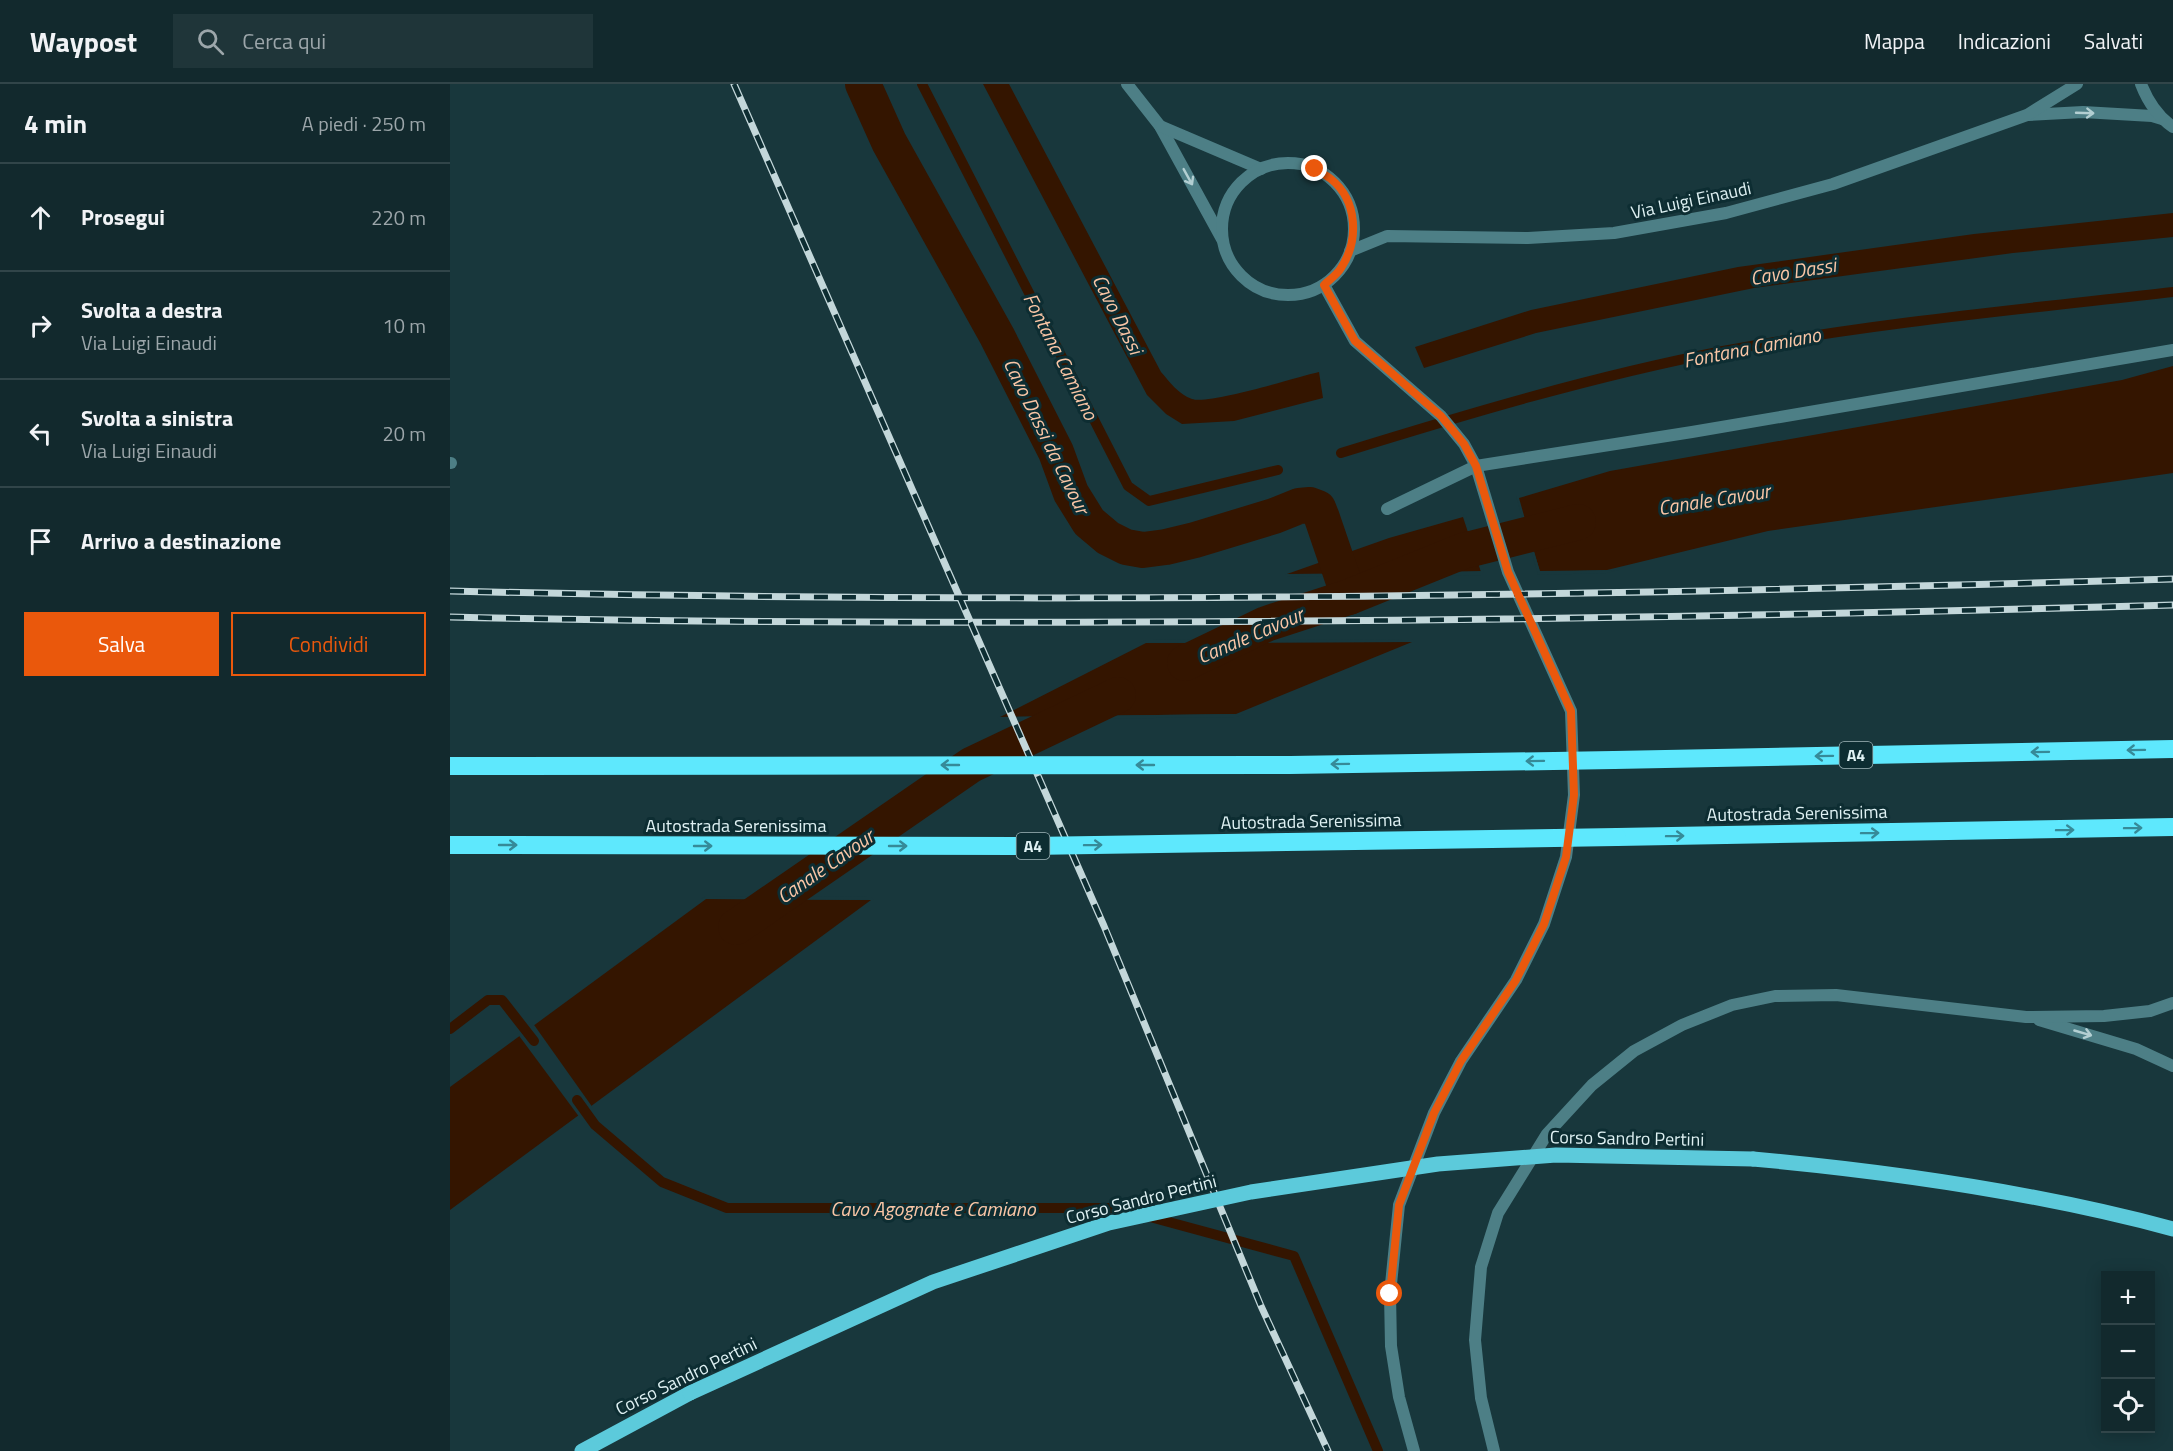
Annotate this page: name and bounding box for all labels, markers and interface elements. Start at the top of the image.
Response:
search box [173,14,593,68]
text: Waypost [30,20,137,63]
text: Cerca qui [242,24,326,58]
icon: search [194,25,227,58]
text: Mappa [1864,25,1925,57]
text: Indicazioni [1958,25,2051,57]
text: Salvati [2084,25,2143,57]
text: 4 min [24,104,87,143]
one-way arrow [2075,107,2095,119]
text: A piedi · 250 m [302,108,426,139]
route end [1301,155,1327,181]
one-way arrow [1183,168,1194,186]
street label: Via Luigi Einaudi [1628,174,1754,226]
text: Prosegui [81,200,165,234]
icon: ahead [24,201,57,234]
text: 220 m [371,202,426,233]
water label: Cavo Dassi [1748,248,1841,293]
water label: Cavo Dassi [1085,268,1153,362]
water label: Fontana Camiano [1016,287,1107,426]
text: Svolta a destra [81,293,223,327]
icon: right [24,309,57,342]
text: 10 m [382,310,426,341]
water label: Fontana Camiano [1681,318,1824,375]
text: Via Luigi Einaudi [81,327,217,358]
water label: Cavo Dassi da Cavour [996,353,1099,522]
text: Svolta a sinistra [81,401,233,435]
icon: left [24,417,57,450]
text: 20 m [382,418,426,449]
text: Via Luigi Einaudi [81,435,217,466]
water label: Canale Cavour [1656,474,1775,523]
text: Arrivo a destinazione [81,524,281,558]
icon: arrive [24,525,57,558]
water label: Canale Cavour [1192,598,1310,671]
button: Salva [24,612,219,676]
button: Condividi [231,612,426,676]
road number: A4 [1840,742,1872,768]
one-way arrow [2126,744,2146,756]
one-way arrow [2031,746,2051,758]
one-way arrow [1815,750,1835,762]
one-way arrow [1525,755,1545,767]
one-way arrow [1330,758,1350,770]
one-way arrow [940,759,960,771]
one-way arrow [1135,759,1155,771]
street label: Autostrada Serenissima [1706,798,1888,828]
street label: Autostrada Serenissima [1220,806,1402,836]
street label: Autostrada Serenissima [646,812,826,839]
water label: Canale Cavour [770,819,882,911]
one-way arrow [2122,822,2142,834]
one-way arrow [2054,824,2074,835]
one-way arrow [1860,827,1880,839]
one-way arrow [1665,830,1685,842]
road number: A4 [1016,833,1050,859]
one-way arrow [498,839,518,851]
one-way arrow [1083,839,1103,851]
one-way arrow [693,840,713,852]
one-way arrow [888,840,908,852]
one-way arrow [2073,1028,2092,1039]
street label: Corso Sandro Pertini [1550,1123,1704,1153]
street label: Corso Sandro Pertini [1063,1167,1219,1231]
water label: Cavo Agognate e Camiano [830,1193,1037,1224]
map controls [2101,1271,2155,1433]
button: + [2101,1271,2155,1325]
route start [1376,1280,1402,1306]
button: − [2101,1325,2155,1379]
street label: Corso Sandro Pertini [611,1330,761,1422]
button: locate [2101,1379,2155,1433]

